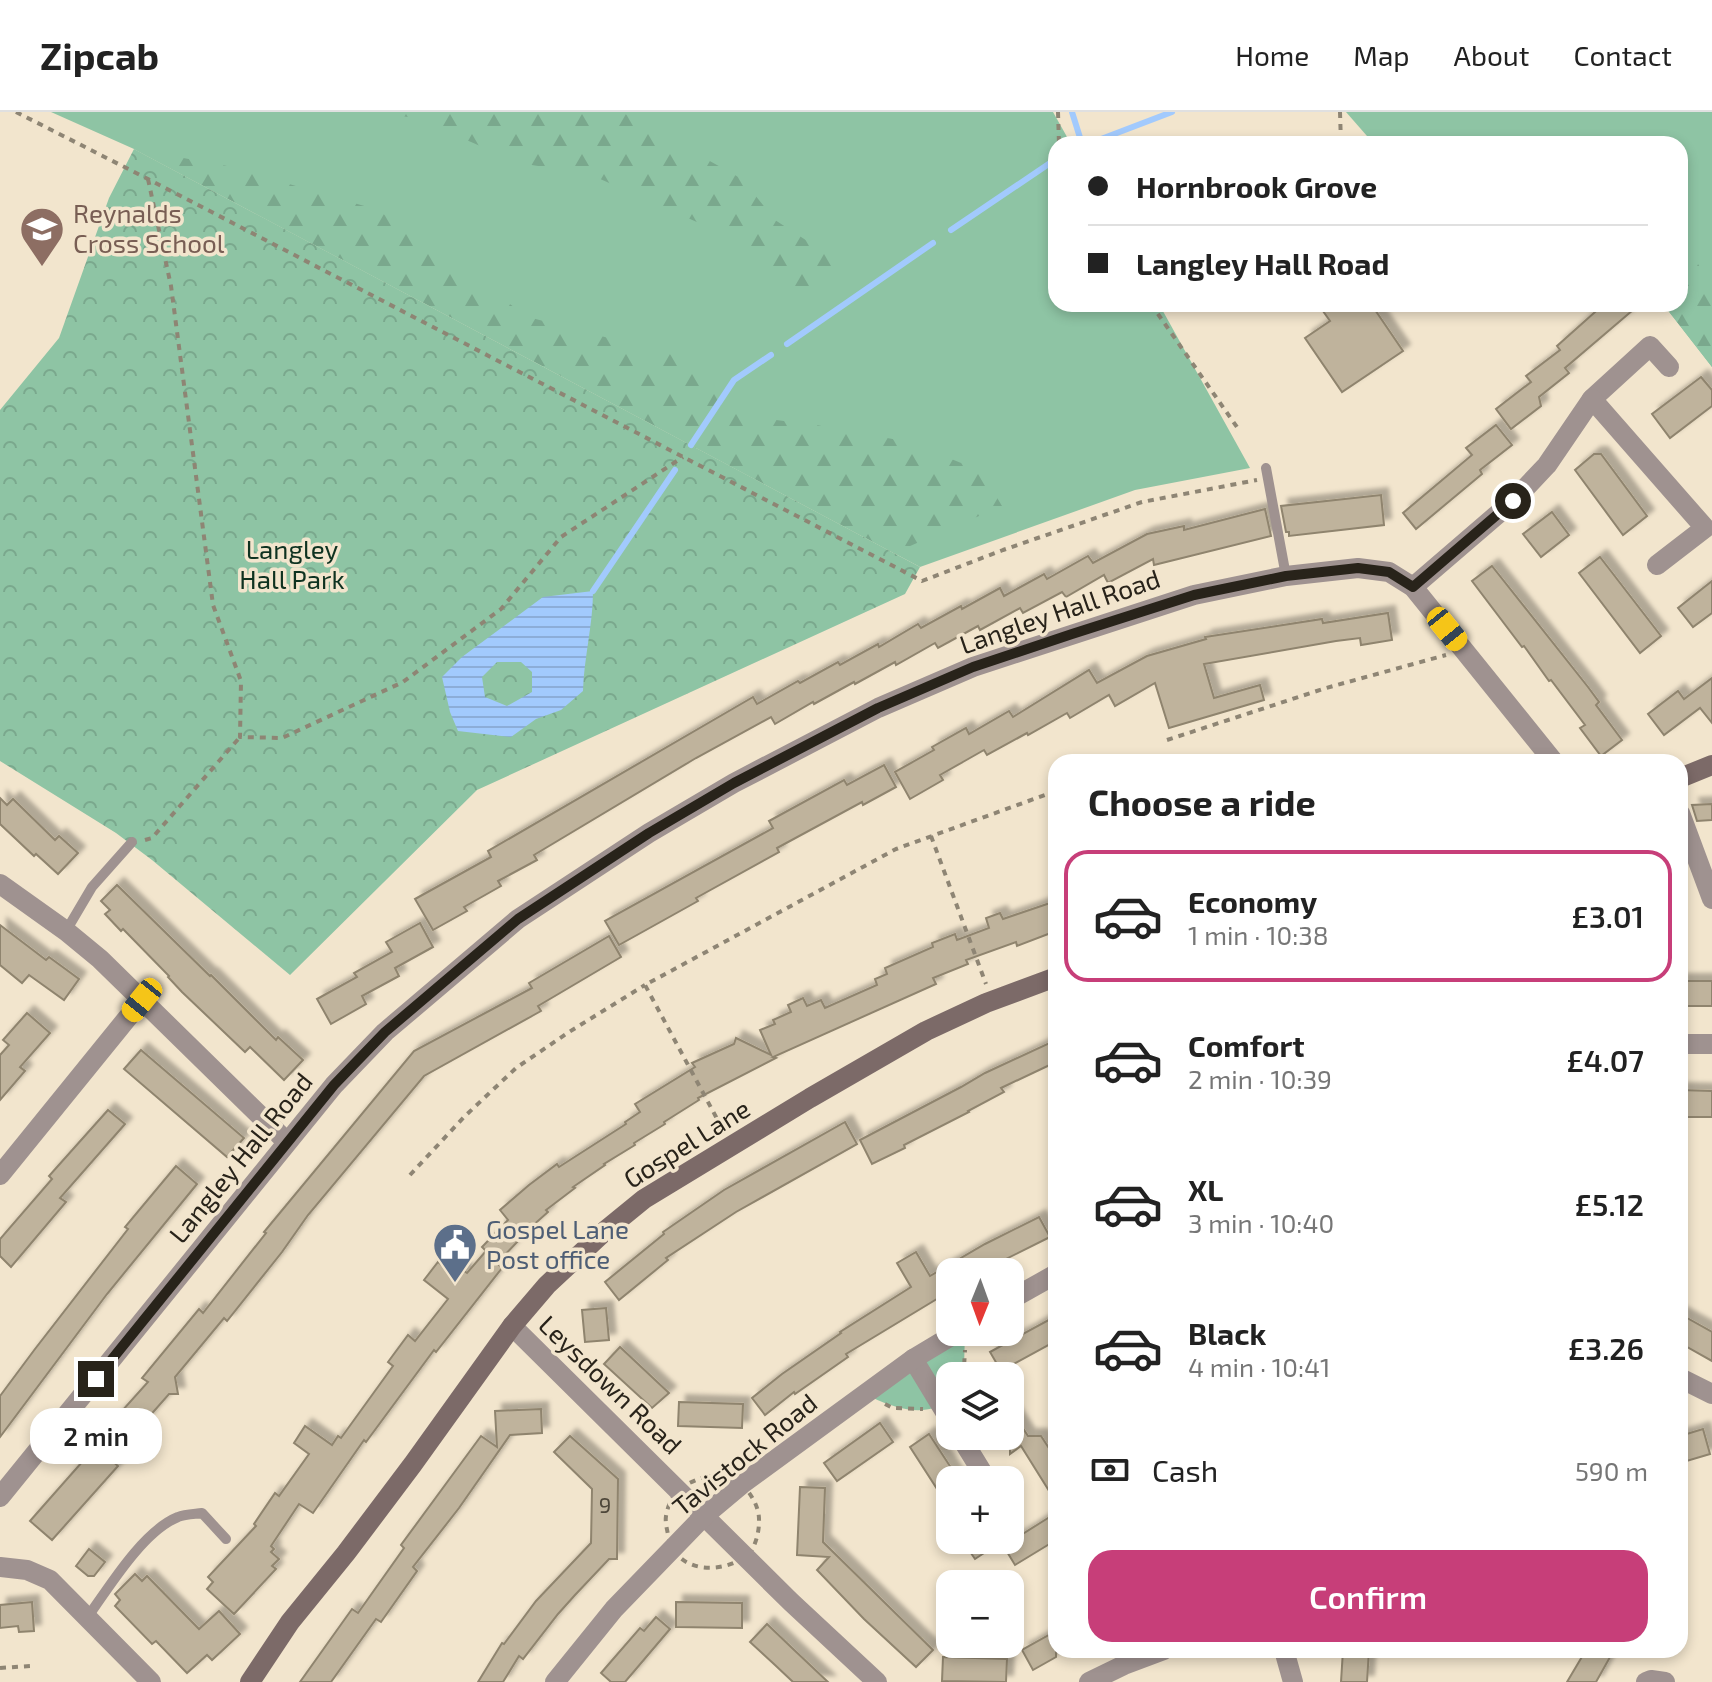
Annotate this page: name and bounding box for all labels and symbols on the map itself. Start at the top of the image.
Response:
place label: Reynalds Cross School [73,197,225,258]
school or university icon: Reynalds Cross School [18,205,66,268]
route start [1495,483,1531,519]
park label: Langley Hall Park [239,533,345,594]
street label: Langley Hall Road [955,562,1164,659]
car [1423,603,1471,655]
car [118,974,166,1026]
street label: Langley Hall Road [162,1066,318,1248]
street label: Gospel Lane [617,1092,755,1194]
place label: Gospel Lane Post office [486,1213,629,1274]
public building icon: Gospel Lane Post office [431,1221,479,1284]
north arrow [936,1258,1024,1346]
street label: Leysdown Road [533,1308,689,1460]
route end [78,1361,114,1397]
street label: Tavistock Road [666,1386,822,1521]
callout: 2 min [30,1407,162,1463]
house number: 9 [599,1491,611,1517]

